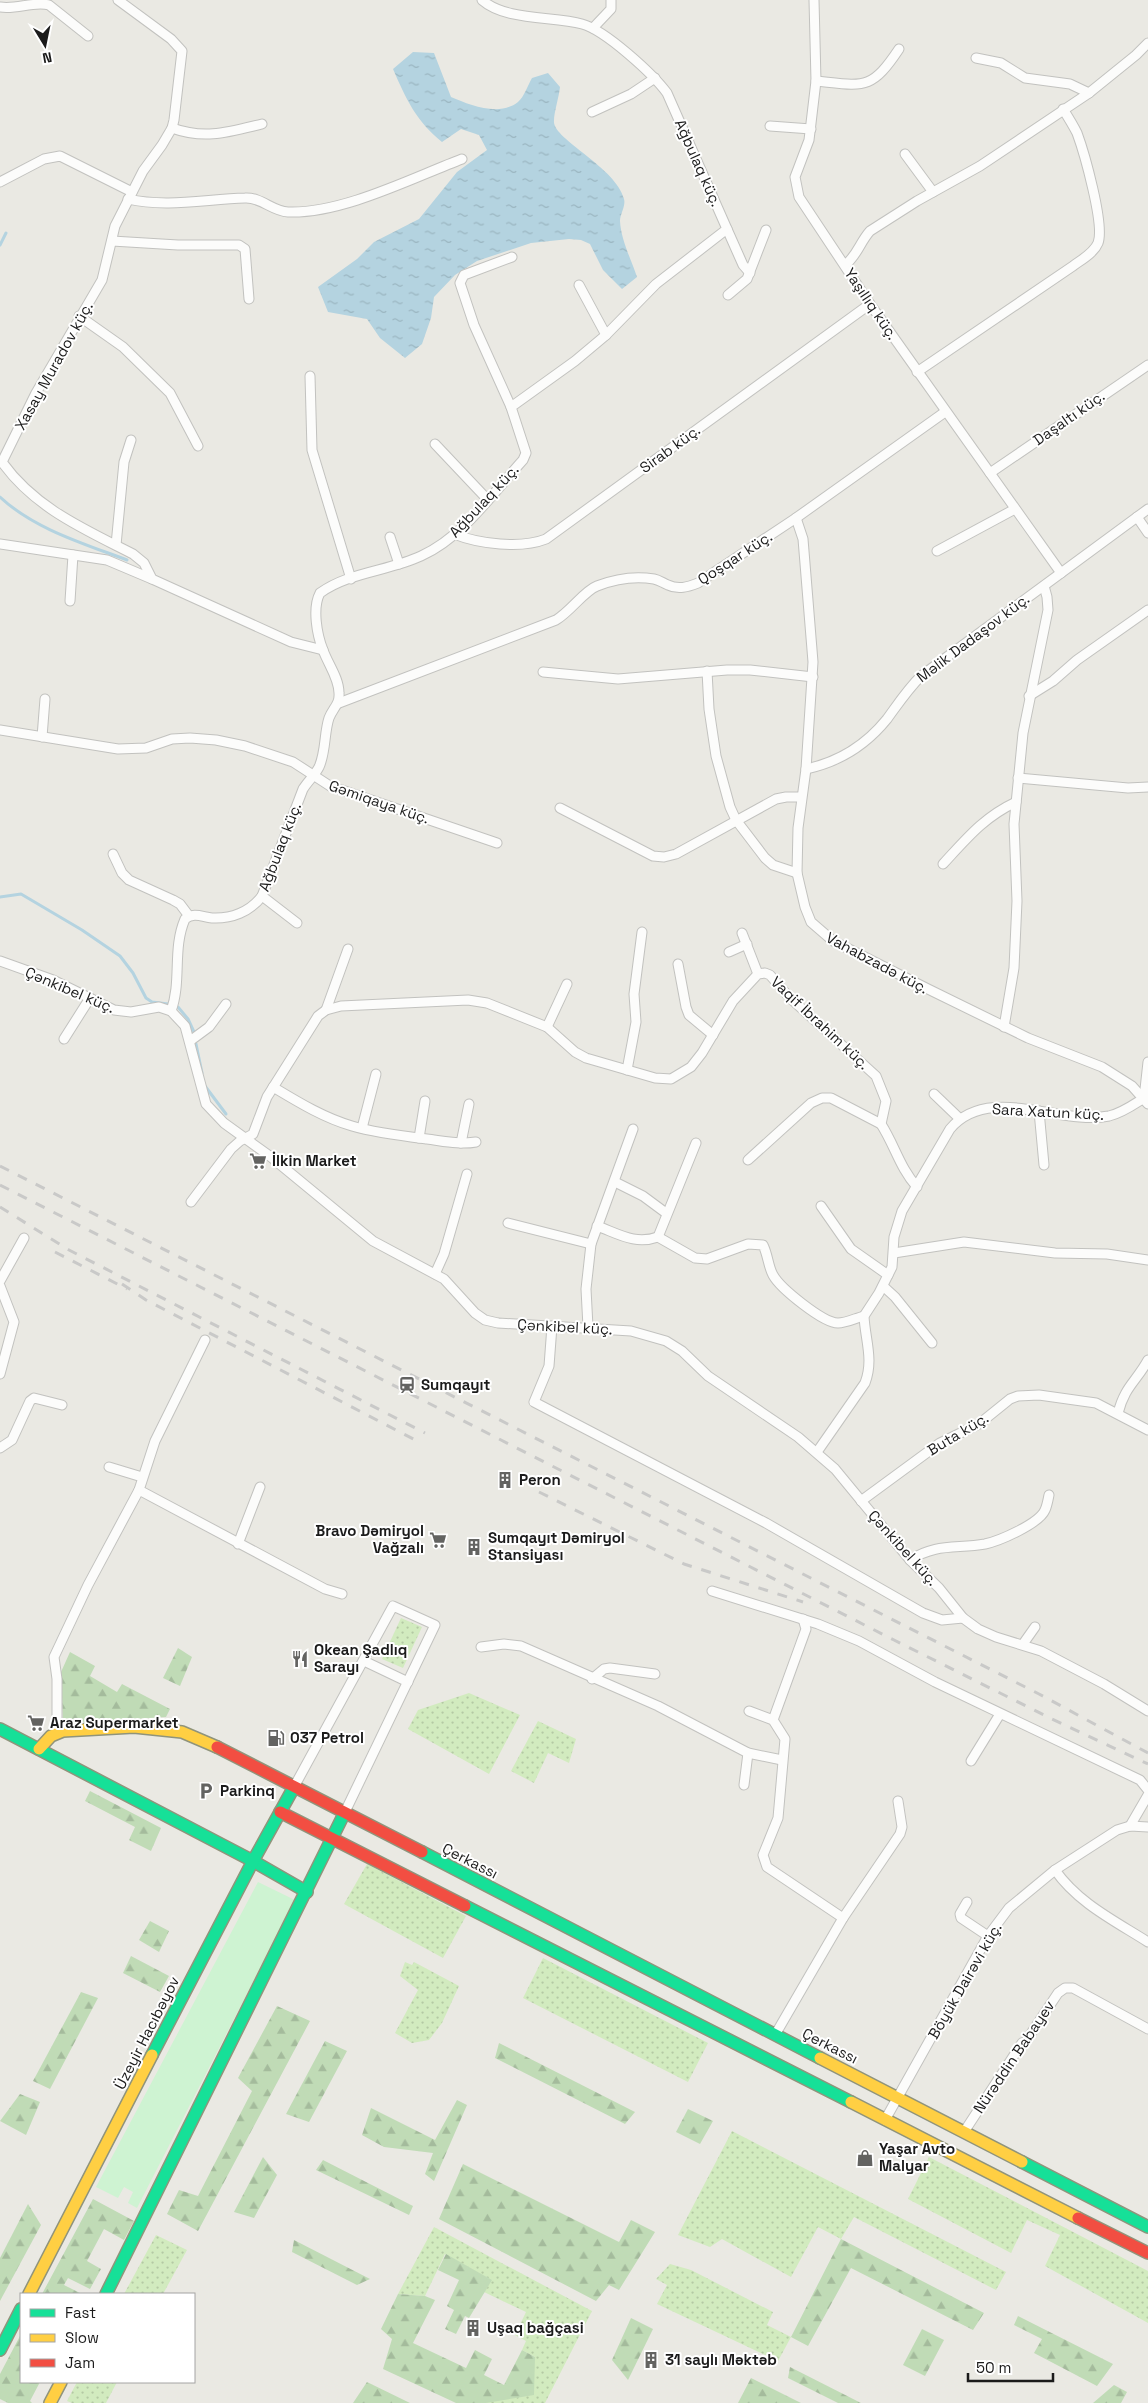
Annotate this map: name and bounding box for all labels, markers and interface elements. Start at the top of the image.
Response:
north arrow [20,20,70,70]
text: N [41,48,53,67]
street label: Ağbulaq küç. [671,116,726,209]
street label: Yaşıllıq küç. [840,264,902,343]
street label: Xasay Muradov küç. [10,298,97,433]
street label: Daşaltı küç. [1029,386,1108,449]
street label: Sirab küç. [636,420,704,477]
street label: Ağbulaq küç. [445,460,522,541]
street label: Qoşqar küç. [694,526,776,589]
street label: Məlik Dadaşov küç. [912,589,1033,686]
street label: Gəmiqaya küç. [326,775,432,828]
street label: Ağbulaq küç. [254,800,305,894]
street label: Vahabzadə küç. [823,928,932,997]
street label: Çənkibel küç. [23,962,118,1017]
street label: Vaqif İbrahim küç. [767,972,874,1073]
street label: Sara Xatun küç. [991,1099,1105,1124]
supermarket icon: İlkin Market [248,1151,268,1171]
place label: İlkin Market [272,1151,357,1170]
street label: Çənkibel küç. [517,1315,613,1338]
station icon: Sumqayıt [397,1375,417,1395]
place label: Sumqayıt [421,1375,490,1394]
street label: Buta küç. [924,1408,992,1459]
building icon: Peron [495,1470,515,1490]
place label: Peron [519,1470,561,1489]
street label: Çənkibel küç. [864,1506,942,1589]
place label: Bravo Dəmiryol Vağzalı [315,1521,424,1557]
place label: Sumqayıt Dəmiryol Stansiyası [488,1528,625,1564]
supermarket icon: Bravo Dəmiryol Vağzalı [428,1530,448,1550]
building icon: Sumqayıt Dəmiryol Stansiyası [464,1537,484,1557]
place label: Okean Şadlıq Sarayı [314,1640,407,1676]
restaurant icon: Okean Şadlıq Sarayı [290,1649,310,1669]
supermarket icon: Araz Supermarket [26,1713,46,1733]
place label: Araz Supermarket [50,1713,179,1732]
fuel station icon: 037 Petrol [266,1728,286,1748]
place label: 037 Petrol [290,1728,364,1747]
parking icon: Parkinq [196,1781,216,1801]
place label: Parkinq [220,1781,275,1800]
street label: Çerkassı [439,1838,501,1883]
street label: Böyük Dairəvi küç. [924,1919,1006,2042]
street label: Üzeyir Hacıbəyov [110,1973,183,2093]
street label: Nürəddin Babayev [969,1997,1058,2117]
street label: Çerkassı [799,2023,861,2068]
place label: Yaşar Avto Malyar [879,2139,955,2175]
shop icon: Yaşar Avto Malyar [855,2148,875,2168]
legend [20,2293,195,2383]
text: Fast [65,2303,96,2322]
building icon: Uşaq bağçasi [463,2318,483,2338]
place label: Uşaq bağçasi [487,2318,584,2337]
text: Slow [65,2328,99,2347]
building icon: 31 saylı Məktəb [641,2350,661,2370]
place label: 31 saylı Məktəb [665,2350,777,2369]
scale bar [968,2350,1053,2382]
text: Jam [65,2353,95,2372]
text: 50 m [976,2358,1011,2377]

